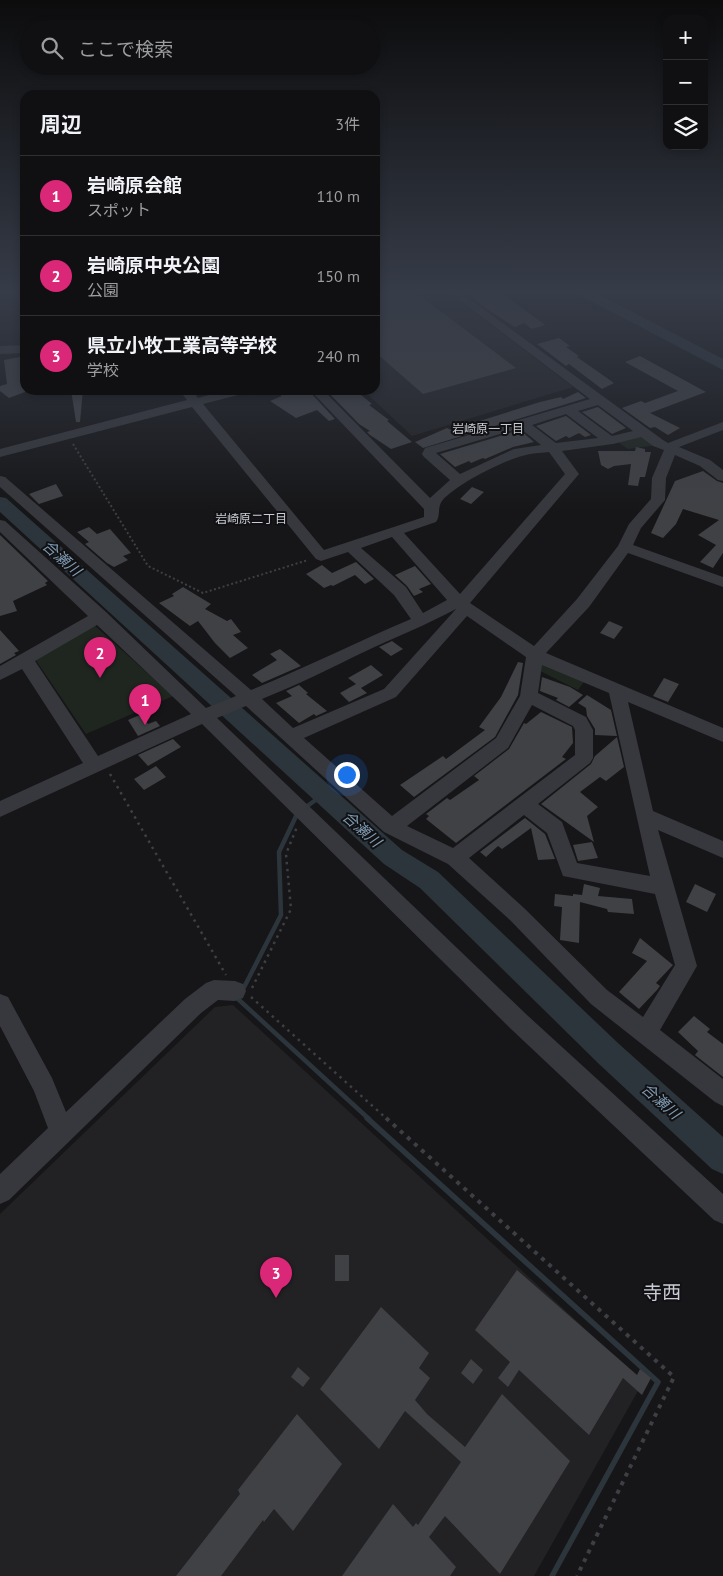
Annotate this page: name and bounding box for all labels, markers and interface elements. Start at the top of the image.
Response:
map controls [663,15,708,150]
button: + [663,15,708,60]
search box [20,20,380,75]
icon: search [38,34,66,62]
text: ここで検索 [78,37,173,61]
button: − [663,60,708,105]
button: layers [663,105,708,150]
text: 周辺 [40,111,82,138]
text: 3件 [335,114,360,134]
text: 岩崎原会館 [87,173,182,197]
text: 1 [51,186,61,206]
text: 110 m [317,186,360,206]
text: スポット [87,200,151,220]
text: 岩崎原中央公園 [87,253,220,277]
text: 2 [51,266,61,286]
text: 150 m [317,266,360,286]
text: 公園 [87,280,119,300]
text: 県立小牧工業高等学校 [87,333,277,357]
text: 3 [51,346,61,366]
text: 240 m [317,346,360,366]
text: 学校 [87,360,119,380]
district label: 岩崎原一丁目 [452,421,524,436]
district label: 岩崎原二丁目 [215,511,287,526]
water label: 合瀬川 [39,536,87,581]
pin: 2 [84,637,116,678]
pin: 1 [129,684,161,725]
your location [334,762,360,788]
water label: 合瀬川 [339,807,387,852]
water label: 合瀬川 [638,1079,686,1124]
pin: 3 [260,1257,292,1298]
district label: 寺西 [643,1280,681,1304]

